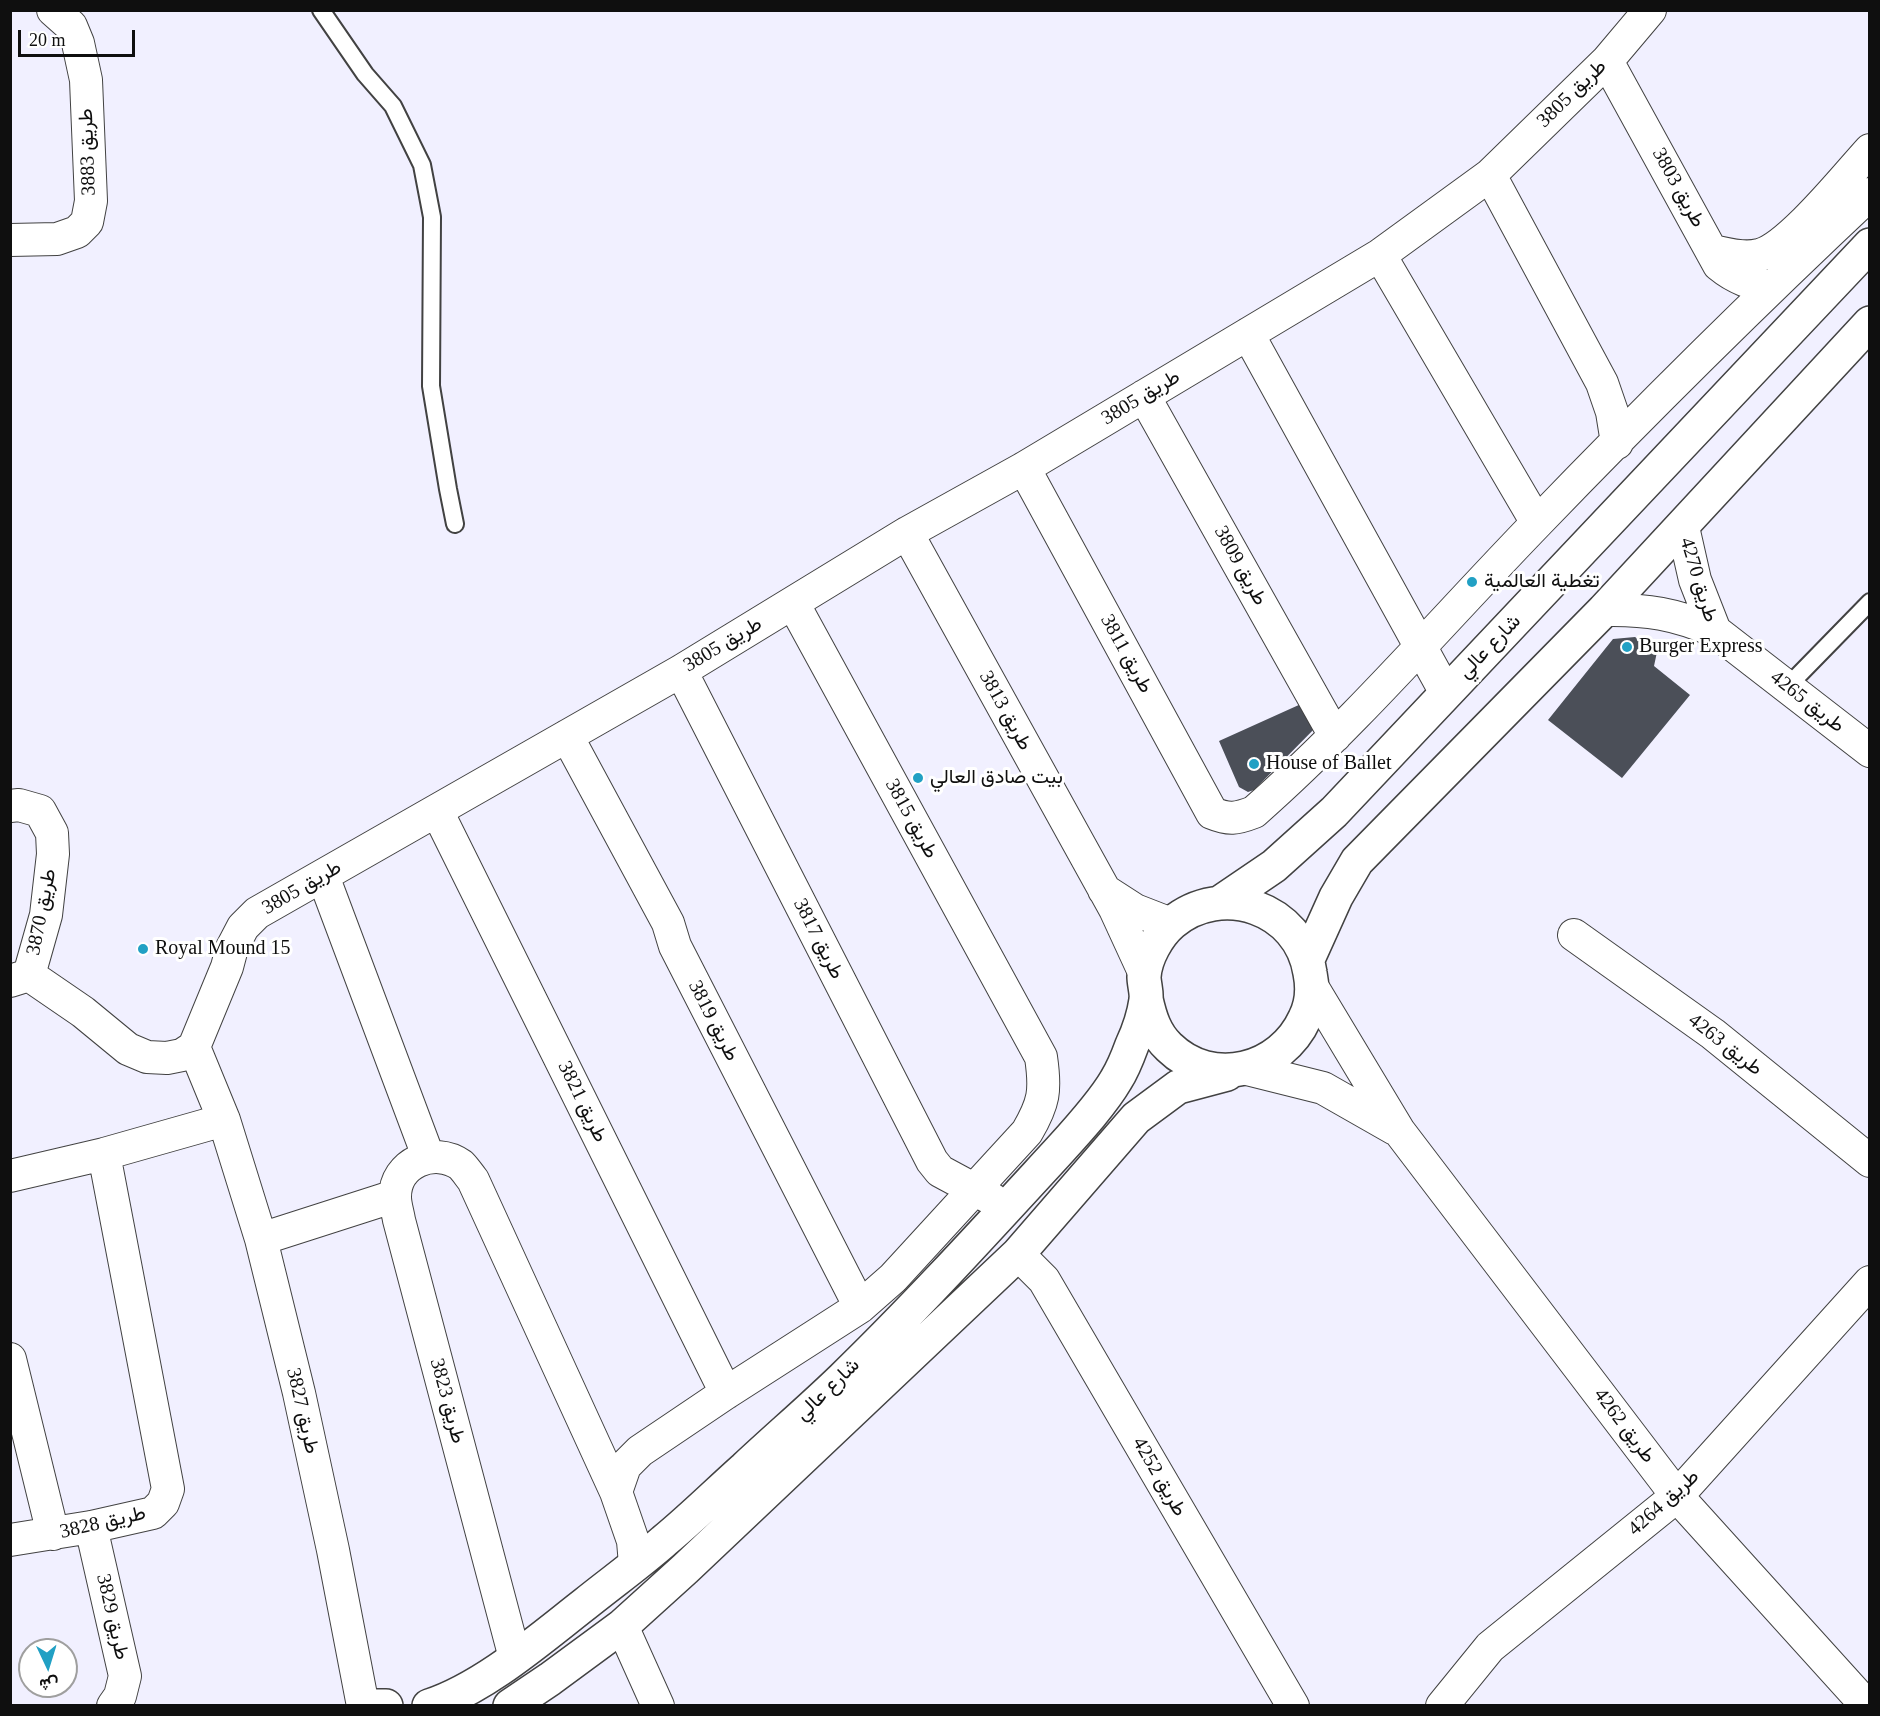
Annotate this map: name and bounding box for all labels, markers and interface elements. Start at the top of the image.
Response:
scale bar [21,18,138,56]
text: 20 m [29,30,66,50]
street label: طريق 3805 [1532,55,1612,133]
street label: طريق 3883 [74,108,102,196]
street label: طريق 3803 [1646,144,1710,232]
street label: طريق 3805 [1097,365,1185,431]
street label: طريق 3809 [1208,522,1272,610]
street label: طريق 4270 [1674,535,1722,625]
place label: تغطية العالمية [1484,570,1600,594]
marker: تغطية العالمية [1465,575,1479,589]
street label: طريق 3811 [1094,610,1158,698]
street label: شارع عالي [1454,610,1526,684]
street label: طريق 3805 [679,612,767,678]
place label: Burger Express [1639,635,1762,659]
marker: Burger Express [1620,640,1634,654]
street label: طريق 4265 [1765,666,1849,738]
street label: طريق 3813 [973,667,1037,755]
place label: House of Ballet [1266,752,1392,776]
marker: House of Ballet [1247,757,1261,771]
place label: بيت صادق العالي [930,766,1063,790]
marker: بيت صادق العالي [911,771,925,785]
street label: طريق 3815 [879,775,943,863]
street label: طريق 3805 [258,856,346,920]
street label: طريق 3870 [22,867,62,957]
street label: طريق 3817 [787,895,849,983]
place label: Royal Mound 15 [155,937,291,961]
marker: Royal Mound 15 [136,942,150,956]
street label: طريق 3819 [682,977,744,1065]
street label: طريق 4263 [1683,1009,1767,1081]
street label: طريق 3821 [552,1057,612,1147]
street label: شارع عالي [791,1354,865,1426]
street label: طريق 3823 [424,1356,470,1446]
street label: طريق 3827 [280,1366,324,1456]
street label: طريق 4262 [1588,1384,1660,1468]
street label: طريق 4252 [1127,1433,1191,1521]
street label: طريق 4264 [1623,1465,1705,1541]
street label: طريق 3828 [58,1501,148,1545]
street label: طريق 3829 [90,1572,134,1662]
north arrow [18,1638,78,1698]
text: ش [39,1675,59,1694]

